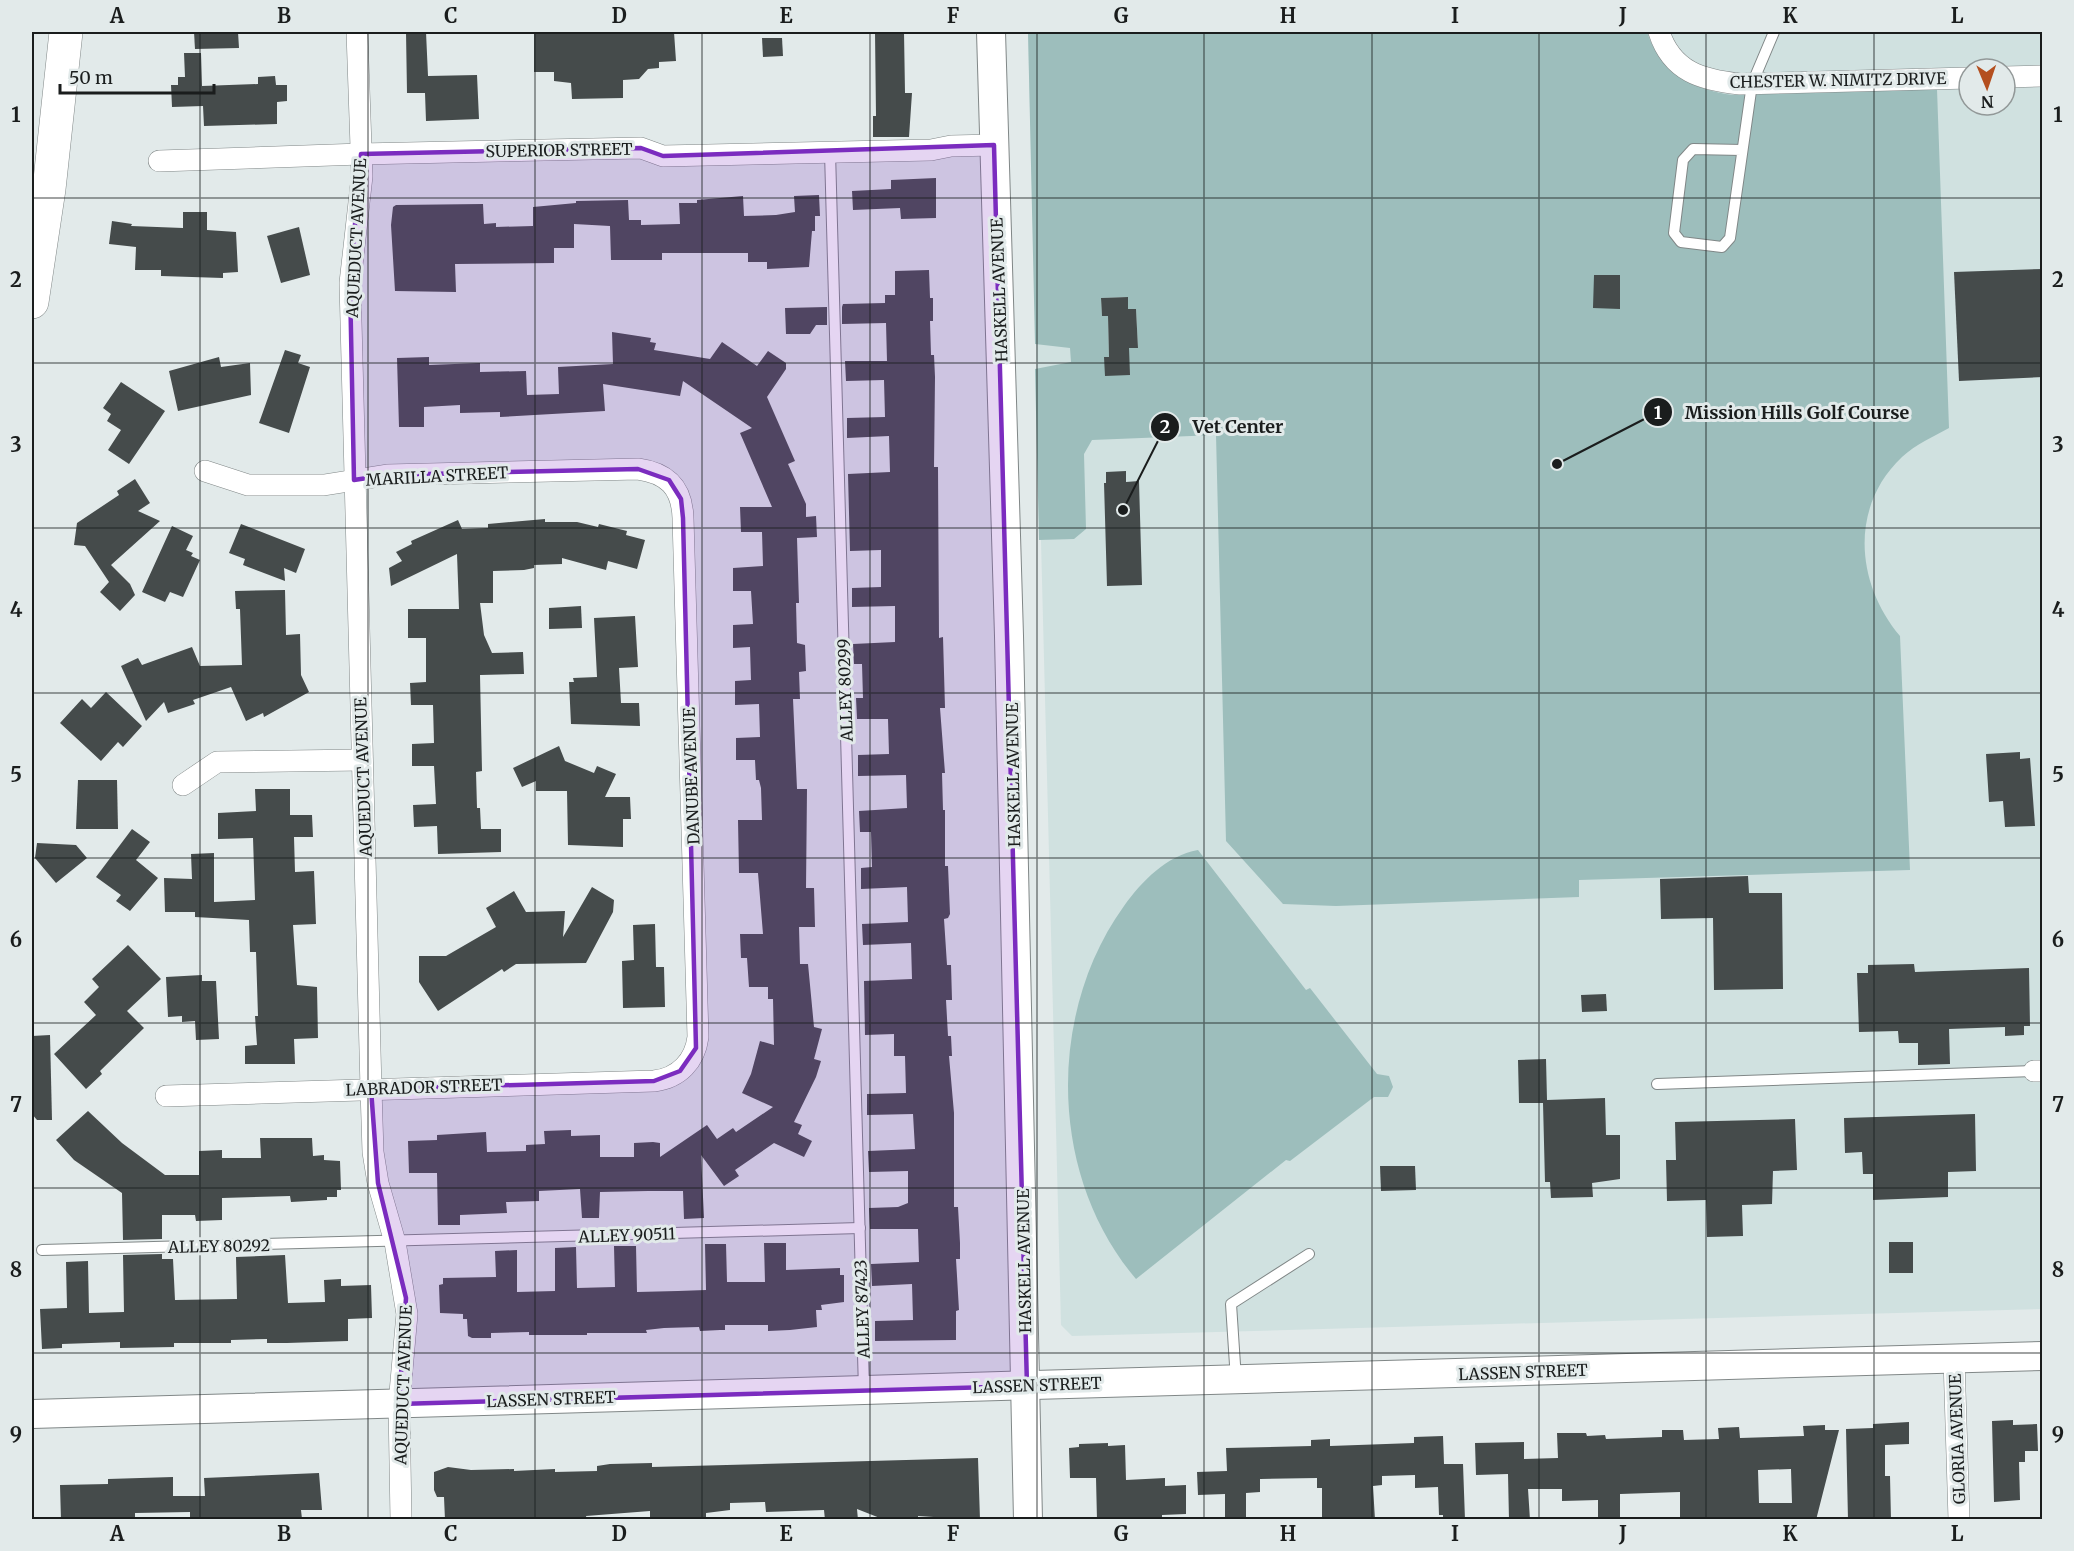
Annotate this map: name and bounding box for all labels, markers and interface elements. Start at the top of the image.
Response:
text: A [109,3,125,28]
text: B [277,3,291,28]
text: C [444,3,458,28]
text: D [611,3,627,28]
text: E [779,3,793,28]
text: F [947,3,960,28]
text: G [1114,3,1129,28]
text: H [1280,3,1296,28]
text: I [1451,3,1459,28]
text: J [1618,3,1627,28]
text: K [1783,3,1798,28]
text: L [1951,3,1964,28]
scale bar [60,57,214,95]
north arrow [1957,57,2017,117]
text: 50 m [69,66,113,89]
street label: CHESTER W. NIMITZ DRIVE [1730,68,1947,92]
text: N [1980,92,1994,112]
text: 1 [11,102,21,127]
text: 1 [2053,102,2063,127]
street label: SUPERIOR STREET [485,139,633,161]
street label: AQUEDUCT AVENUE [342,157,370,319]
street label: HASKELL AVENUE [986,217,1012,362]
text: 2 [10,267,22,292]
text: 2 [2052,267,2064,292]
callout: Mission Hills Golf Course [1643,394,1922,430]
text: 1 [1654,401,1662,424]
text: Mission Hills Golf Course [1685,401,1909,424]
callout: Vet Center [1150,409,1295,445]
text: 2 [1160,415,1170,438]
text: Vet Center [1192,415,1283,438]
text: 3 [10,432,22,457]
text: 3 [2052,432,2064,457]
street label: MARILLA STREET [365,462,509,490]
text: 4 [10,597,23,622]
text: 4 [2052,597,2065,622]
street label: ALLEY 80299 [833,638,857,743]
street label: AQUEDUCT AVENUE [350,696,376,858]
street label: HASKELL AVENUE [1002,702,1024,847]
street label: DANUBE AVENUE [679,706,703,845]
text: 5 [10,762,22,787]
text: 5 [2052,762,2064,787]
text: 6 [10,927,22,952]
text: 6 [2052,927,2064,952]
street label: LABRADOR STREET [345,1074,503,1100]
text: 7 [10,1092,22,1117]
text: 7 [2052,1092,2064,1117]
street label: HASKELL AVENUE [1013,1188,1035,1333]
street label: ALLEY 90511 [577,1223,676,1247]
street label: ALLEY 80292 [167,1235,270,1257]
text: 8 [10,1257,22,1282]
text: 8 [2052,1257,2064,1282]
street label: ALLEY 87423 [850,1259,874,1360]
street label: AQUEDUCT AVENUE [390,1304,416,1466]
street label: LASSEN STREET [1458,1360,1588,1384]
street label: LASSEN STREET [972,1373,1102,1397]
street label: GLORIA AVENUE [1945,1373,1969,1504]
street label: LASSEN STREET [486,1387,616,1411]
text: 9 [10,1422,22,1447]
text: 9 [2052,1422,2064,1447]
text: A [109,1521,125,1546]
text: B [277,1521,291,1546]
text: C [444,1521,458,1546]
text: D [611,1521,627,1546]
text: E [779,1521,793,1546]
text: F [947,1521,960,1546]
text: G [1114,1521,1129,1546]
text: H [1280,1521,1296,1546]
text: I [1451,1521,1459,1546]
text: J [1618,1521,1627,1546]
text: K [1783,1521,1798,1546]
text: L [1951,1521,1964,1546]

